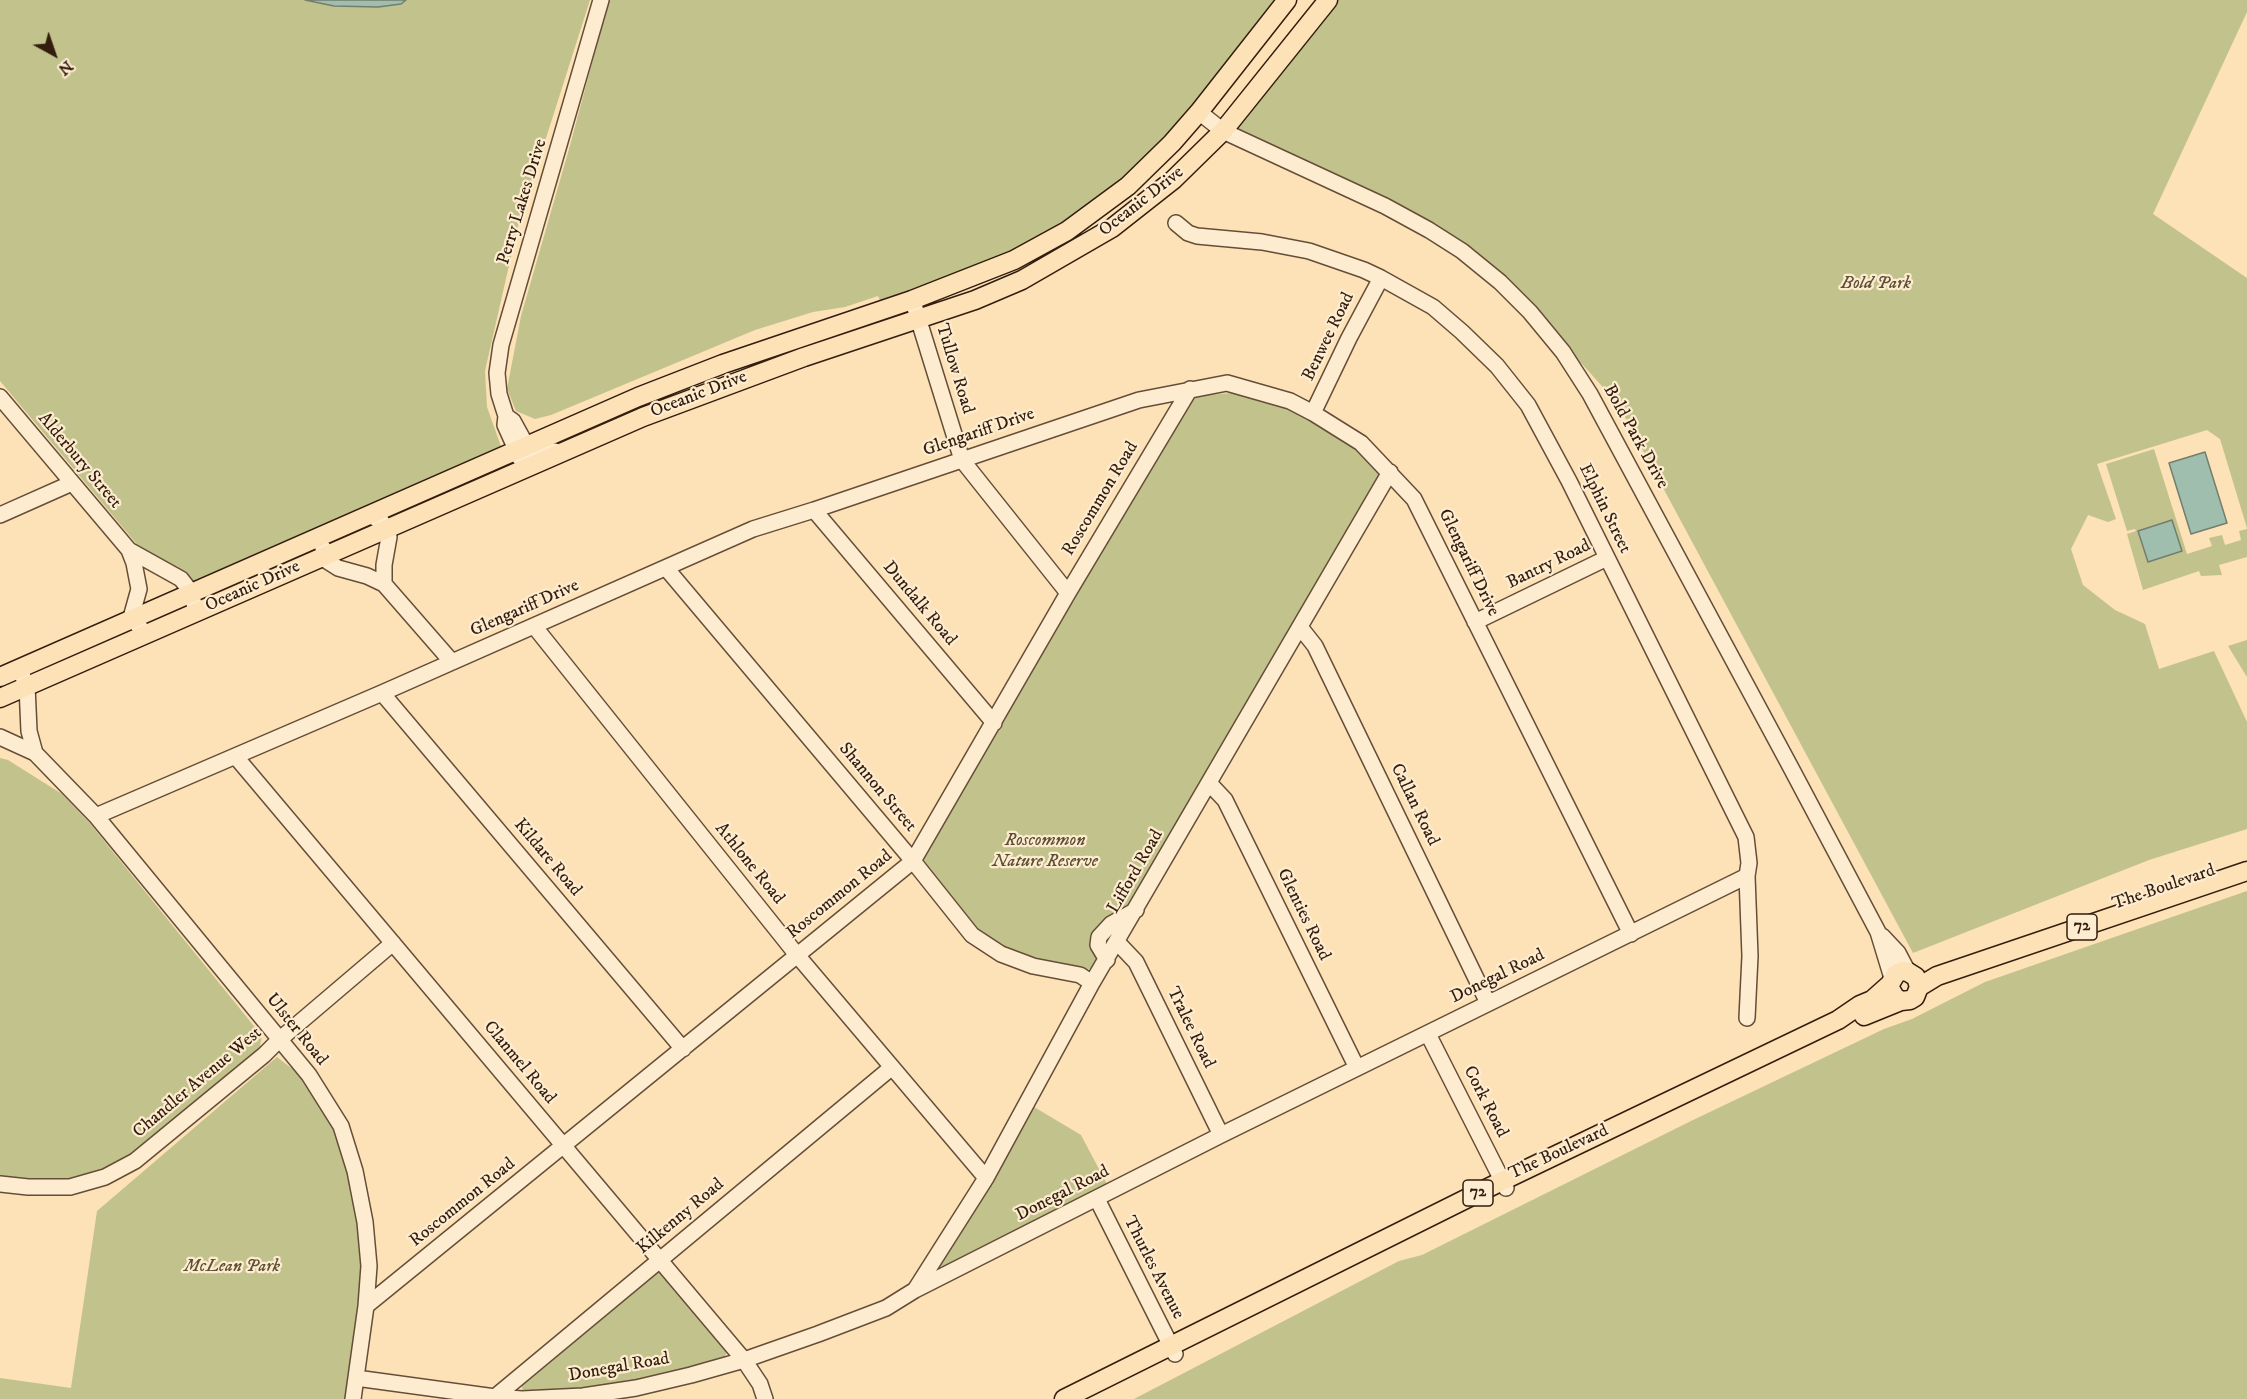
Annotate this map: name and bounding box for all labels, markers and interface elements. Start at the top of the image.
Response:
north arrow [24,24,84,84]
text: N [54,56,77,80]
street label: Perry Lakes Drive [494,137,552,267]
street label: Oceanic Drive [1095,162,1189,242]
park label: Bold Park [1841,273,1911,295]
street label: Benwee Road [1298,289,1360,385]
street label: Tullow Road [930,321,978,417]
street label: Oceanic Drive [648,367,750,423]
street label: Bold Park Drive [1597,381,1673,493]
street label: Glengariff Drive [920,404,1038,462]
street label: Alderbury Street [33,409,125,513]
street label: Roscommon Road [1058,438,1144,560]
street label: Elphin Street [1573,461,1635,557]
street label: Glengariff Drive [1433,506,1503,620]
street label: Bantry Road [1504,535,1594,595]
street label: Oceanic Drive [202,557,304,617]
street label: Dundalk Road [877,557,961,651]
street label: Glengariff Drive [467,575,583,643]
street label: Shannon Street [833,739,921,837]
street label: Callan Road [1385,760,1443,850]
street label: Kildare Road [508,815,586,901]
street label: Athlone Road [710,819,788,909]
street label: Lifford Road [1103,826,1169,918]
park label: Roscommon Nature Reserve [992,830,1098,872]
street label: Roscommon Road [783,846,897,944]
street label: The Boulevard [2110,860,2218,916]
street label: Glenties Road [1271,865,1335,965]
road number: 72 [2067,914,2097,940]
street label: Donegal Road [1447,945,1549,1009]
street label: Tralee Road [1161,984,1219,1072]
street label: Ulster Road [260,990,332,1070]
street label: Clanmel Road [478,1017,560,1109]
street label: Chandler Avenue West [129,1023,267,1143]
street label: Cork Road [1458,1063,1512,1141]
street label: The Boulevard [1506,1121,1612,1185]
street label: Roscommon Road [406,1154,520,1252]
street label: Donegal Road [1013,1161,1113,1227]
street label: Kilkenny Road [633,1174,729,1260]
road number: 72 [1463,1180,1493,1206]
street label: Thurles Avenue [1118,1213,1188,1323]
park label: McLean Park [184,1256,280,1278]
street label: Donegal Road [567,1349,671,1387]

